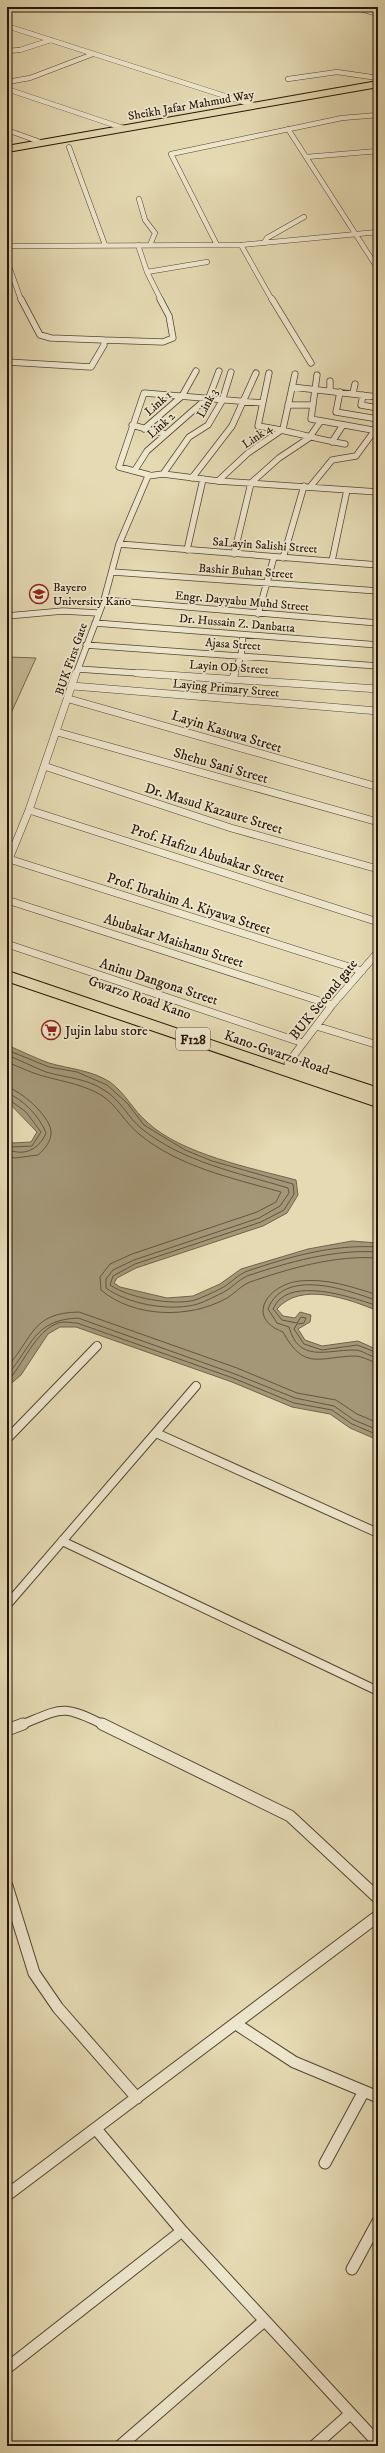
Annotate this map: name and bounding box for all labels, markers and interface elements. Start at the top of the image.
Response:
street label: Sheikh Jafar Mahmud Way [127,87,256,124]
street label: Link 3 [194,386,221,420]
street label: Link 1 [142,388,175,419]
street label: Link 2 [144,409,178,442]
street label: Link 4 [239,420,276,452]
street label: SaLayin Salishi Street [212,534,318,557]
street label: Bashir Buhan Street [198,561,294,582]
place label: Bayero University Kano [53,580,131,609]
school or university icon: Bayero University Kano [28,583,50,605]
street label: Engr. Dayyabu Muhd Street [174,588,310,615]
street label: Dr. Hussain Z. Danbatta [178,611,296,636]
street label: BUK First Gate [52,621,91,697]
street label: Ajasa Street [205,635,261,654]
street label: Layin OD Street [189,657,269,678]
street label: Laying Primary Street [172,676,280,701]
street label: Layin Kasuwa Street [169,707,285,757]
street label: Shehu Sani Street [171,744,271,788]
street label: Dr. Masud Kazaure Street [142,779,285,839]
street label: Prof. Hafizu Abubakar Street [128,820,288,888]
street label: Prof. Ibrahim A. Kiyawa Street [104,869,273,939]
street label: Abubakar Maishanu Street [101,910,247,972]
street label: Aninu Dangona Street [97,954,221,1010]
street label: BUK Second gate [286,955,362,1044]
street label: Gwarzo Road Kano [86,972,194,1024]
supermarket icon: Jujin labu store [40,1019,62,1041]
place label: Jujin labu store [63,1022,148,1040]
street label: Kano-Gwarzo Road [222,1026,332,1079]
road number: F128 [176,1028,210,1050]

